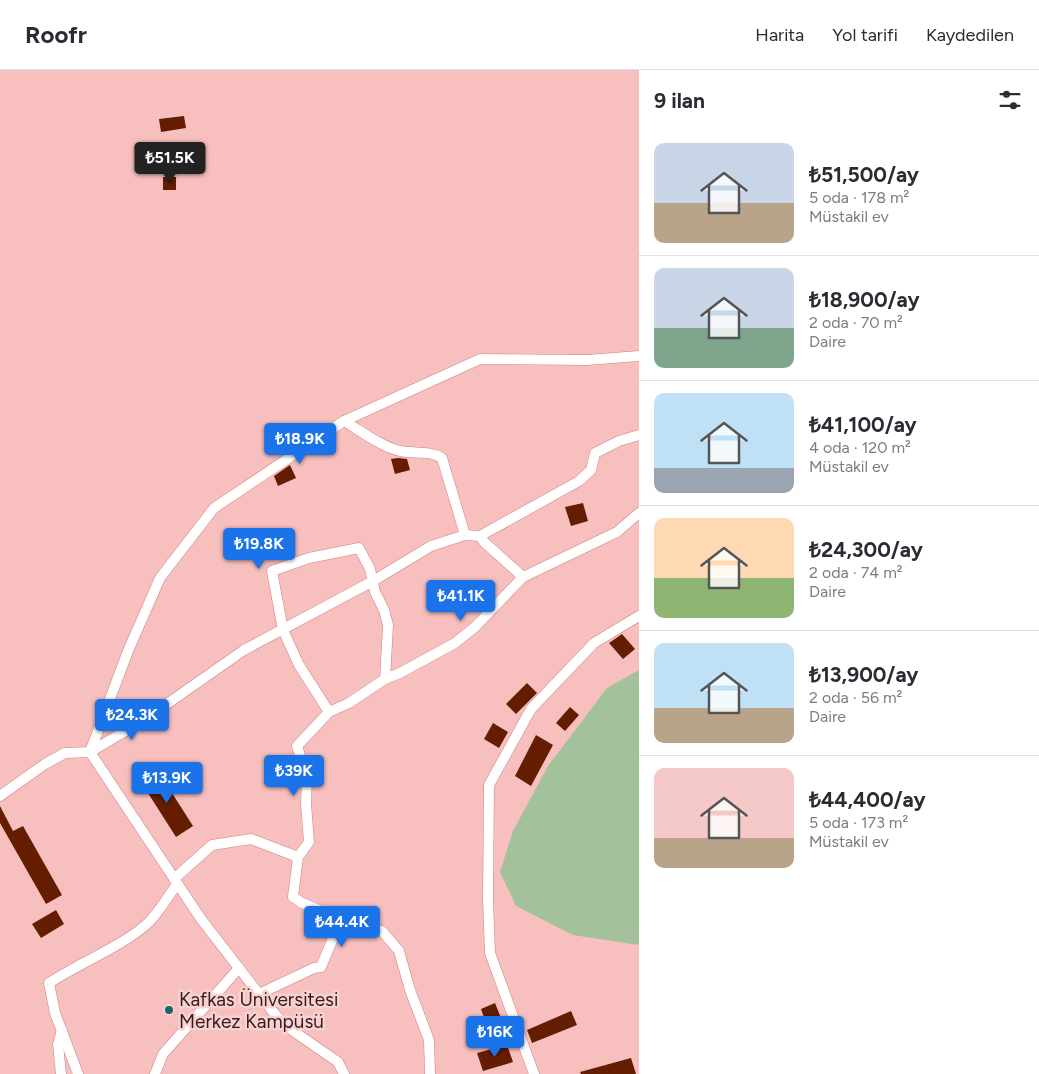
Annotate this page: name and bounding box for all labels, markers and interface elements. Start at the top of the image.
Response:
text: Roofr [25,20,87,49]
text: Harita [755,24,804,46]
text: Yol tarifi [832,24,898,46]
text: Kaydedilen [926,24,1014,46]
icon: filters [996,86,1024,114]
text: 9 ilan [654,88,705,113]
pin: ₺51.5K [129,142,211,184]
text: ₺51.5K [145,148,195,167]
text: ₺51,500/ay [809,162,919,187]
icon: home [694,163,754,223]
text: 5 oda · 178 m² [809,188,909,207]
text: Müstakil ev [809,207,889,226]
text: ₺18,900/ay [809,287,920,312]
icon: home [694,288,754,348]
text: 2 oda · 70 m² [809,313,903,332]
text: Daire [809,332,846,351]
text: ₺41,100/ay [809,412,917,437]
icon: home [694,413,754,473]
pin: ₺18.9K [259,422,341,465]
text: ₺18.9K [275,429,325,448]
text: 4 oda · 120 m² [809,438,911,457]
text: Müstakil ev [809,457,889,476]
pin: ₺19.8K [218,528,300,570]
text: ₺19.8K [234,534,284,553]
text: ₺24,300/ay [809,537,923,562]
icon: home [694,538,754,598]
text: 2 oda · 74 m² [809,563,903,582]
pin: ₺41.1K [420,580,502,622]
text: Daire [809,582,846,601]
text: ₺41.1K [437,586,485,605]
text: ₺13,900/ay [809,662,918,687]
icon: home [694,663,754,723]
text: 2 oda · 56 m² [809,688,902,707]
pin: ₺24.3K [91,698,173,741]
text: ₺24.3K [106,705,158,724]
text: Daire [809,707,846,726]
pin: ₺39K [264,754,324,797]
text: ₺39K [275,761,313,780]
pin: ₺13.9K [126,762,208,804]
text: ₺13.9K [143,768,191,787]
text: ₺44,400/ay [809,787,926,812]
icon: home [694,788,754,848]
text: 5 oda · 173 m² [809,813,908,832]
text: Müstakil ev [809,832,889,851]
pin: ₺44.4K [301,906,383,948]
text: ₺44.4K [315,912,369,931]
place label: Kafkas Üniversitesi Merkez Kampüsü [179,988,338,1033]
marker: Kafkas Üniversitesi Merkez Kampüsü [163,1004,175,1016]
pin: ₺16K [465,1016,525,1058]
text: ₺16K [477,1022,513,1041]

